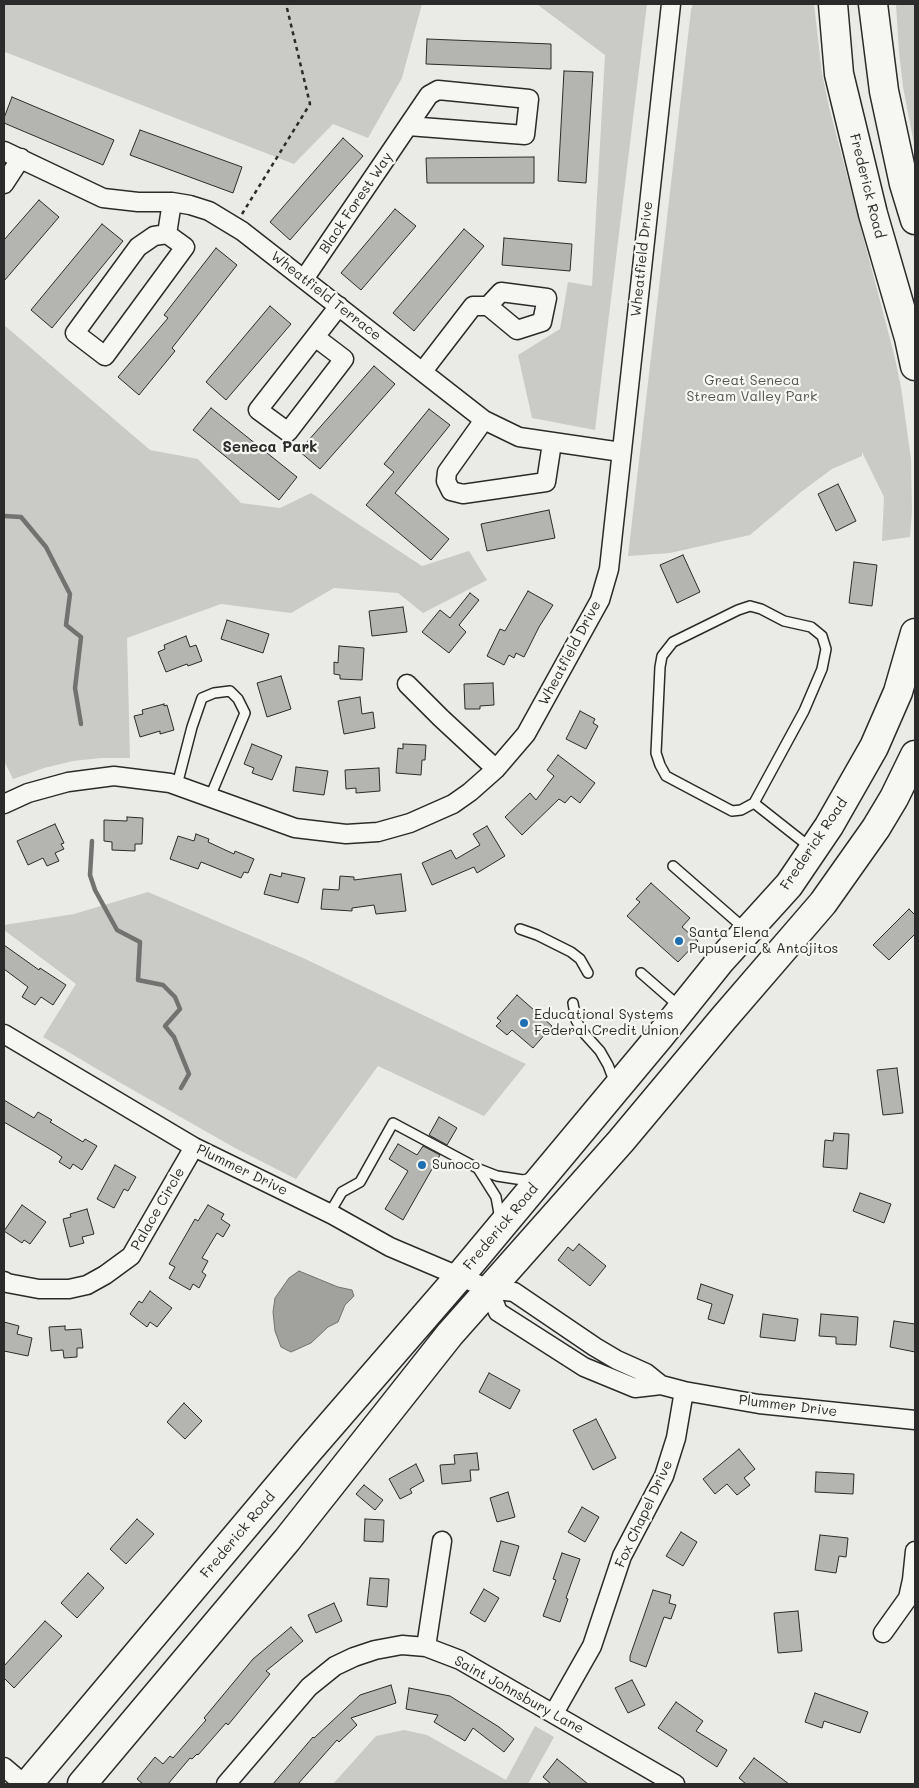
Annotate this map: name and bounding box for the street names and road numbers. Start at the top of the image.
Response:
street label: Frederick Road [846,132,888,240]
street label: Black Forest Way [316,149,396,257]
street label: Wheatfield Drive [628,200,656,318]
street label: Wheatfield Terrace [268,248,384,344]
street label: Wheatfield Drive [535,598,605,708]
street label: Frederick Road [777,795,851,893]
street label: Plummer Drive [194,1141,290,1199]
street label: Palace Circle [128,1165,188,1253]
street label: Frederick Road [460,1180,542,1274]
street label: Plummer Drive [738,1392,838,1420]
street label: Fox Chapel Drive [612,1458,676,1570]
street label: Frederick Road [197,1488,279,1582]
street label: Saint Johnsbury Lane [451,1652,587,1738]

